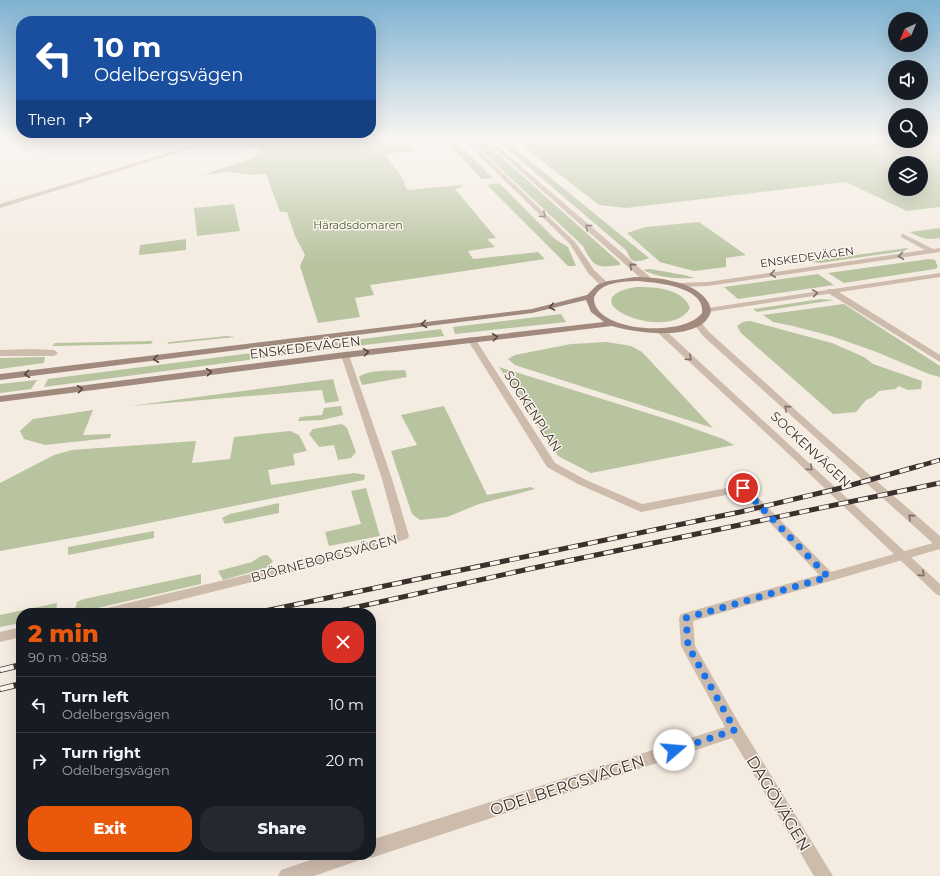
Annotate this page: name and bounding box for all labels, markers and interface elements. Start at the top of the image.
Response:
north arrow [888,12,928,52]
map controls [888,12,928,196]
text: 10 m [94,30,161,64]
icon: left [28,32,80,84]
button: sound [888,60,928,100]
text: Odelbergsvägen [94,64,243,86]
icon: right [74,108,96,130]
button: search [888,108,928,148]
text: Then [28,110,66,129]
button: layers [888,156,928,196]
one-way arrow [538,210,546,217]
park label: Häradsdomaren [313,218,403,232]
one-way arrow [585,225,592,232]
street label: ENSKEDEVÄGEN [759,243,855,271]
one-way arrow [898,251,904,260]
one-way arrow [629,263,637,271]
one-way arrow [770,269,776,278]
one-way arrow [812,289,818,298]
one-way arrow [549,302,556,310]
one-way arrow [421,320,427,329]
street label: ENSKEDEVÄGEN [249,332,361,362]
one-way arrow [492,332,498,341]
one-way arrow [363,348,369,357]
one-way arrow [685,353,692,360]
one-way arrow [153,354,159,363]
street label: SOCKENPLAN [501,367,565,455]
one-way arrow [206,368,212,377]
one-way arrow [24,369,30,378]
one-way arrow [77,385,83,394]
one-way arrow [784,405,792,413]
street label: SOCKENVÄGEN [768,408,854,490]
one-way arrow [805,463,812,470]
pin [726,471,760,505]
icon: arrive [732,477,754,499]
one-way arrow [908,515,915,522]
street label: BJÖRNEBORGSVÄGEN [249,531,399,585]
one-way arrow [917,569,924,576]
text: 2 min [28,619,99,648]
button: close [322,621,364,663]
text: 90 m · 08:58 [28,649,107,665]
text: Turn left [62,687,129,706]
icon: left [28,694,50,716]
text: 10 m [329,695,364,714]
text: Odelbergsvägen [62,706,170,722]
position arrow [653,729,695,771]
text: Turn right [62,743,141,762]
icon: right [28,750,50,772]
text: 20 m [326,751,364,770]
street label: ODELBERGSVÄGEN [487,751,647,819]
street label: DAGÖVÄGEN [743,752,815,854]
text: Odelbergsvägen [62,762,170,778]
button: Exit [28,806,192,852]
button: Share [200,806,364,852]

